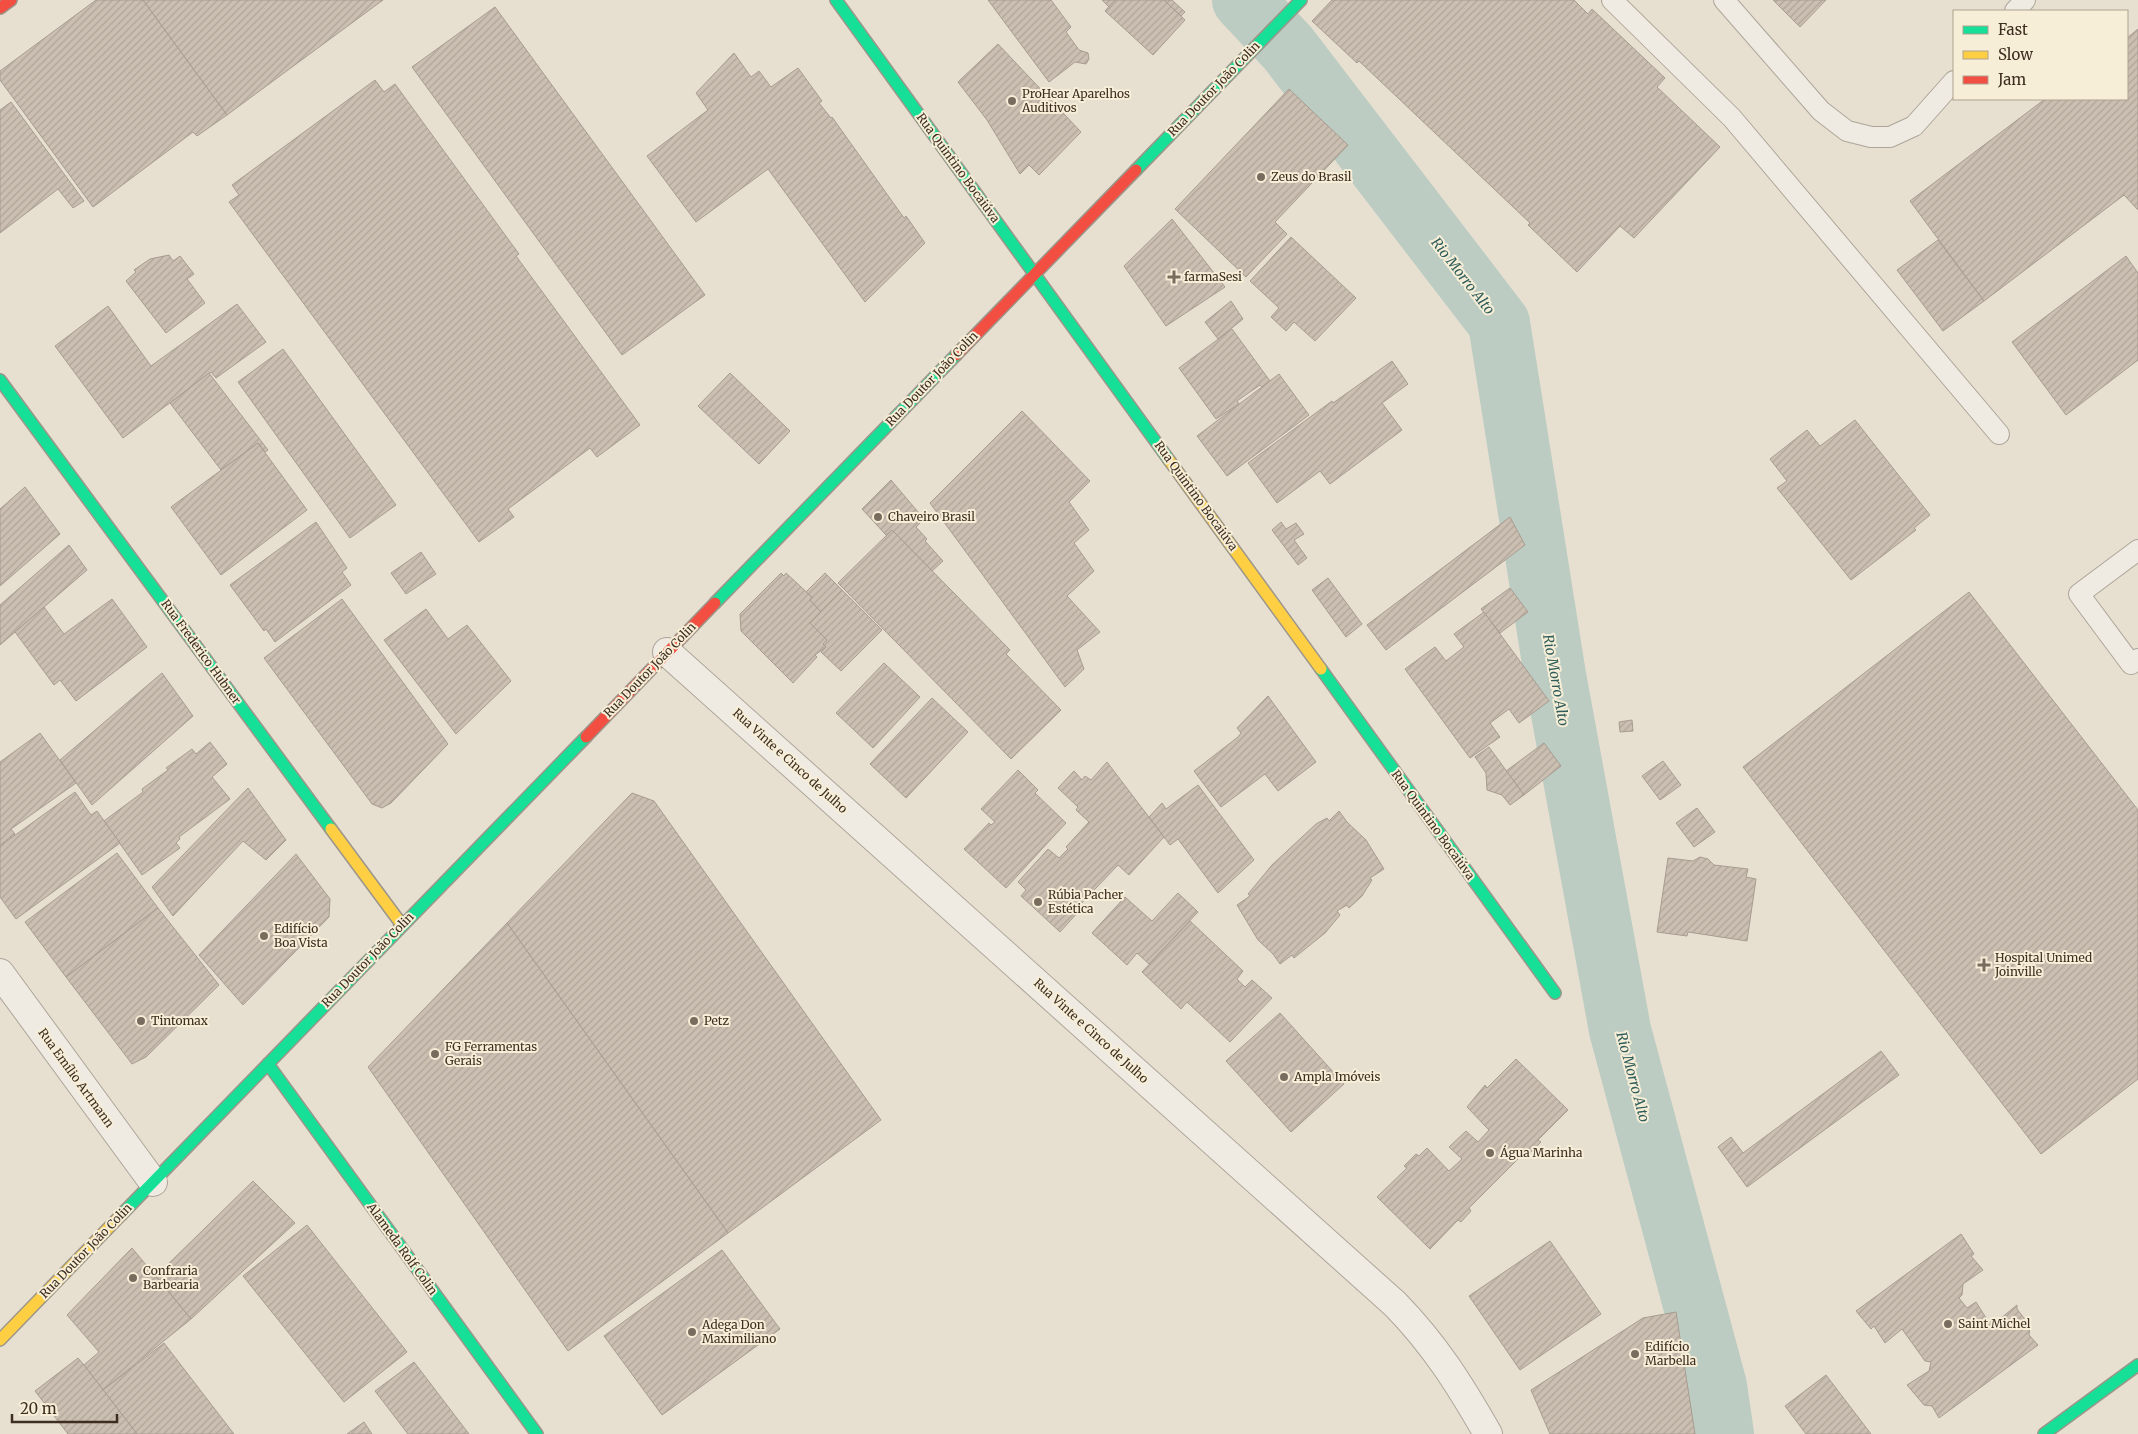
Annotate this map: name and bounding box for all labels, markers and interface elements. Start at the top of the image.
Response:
legend [1953,10,2128,100]
text: Fast [1998,20,2028,39]
street label: Rua Doutor João Colin [1164,38,1263,139]
text: Slow [1998,45,2033,64]
text: Jam [1997,70,2026,89]
place label: ProHear Aparelhos Auditivos [1021,86,1130,115]
marker: ProHear Aparelhos Auditivos [1006,95,1018,107]
street label: Rua Quintino Bocaiúva [914,110,1004,226]
place label: Zeus do Brasil [1271,169,1352,184]
marker: Zeus do Brasil [1255,171,1267,183]
water label: Rio Morro Alto [1427,234,1499,318]
place label: farmaSesi [1184,269,1242,284]
marker: farmaSesi [1168,271,1180,283]
street label: Rua Doutor João Colin [882,328,981,429]
street label: Rua Quintino Bocaiúva [1152,438,1242,554]
place label: Chaveiro Brasil [888,509,975,524]
marker: Chaveiro Brasil [872,511,884,523]
street label: Rua Frederico Hubner [158,596,245,707]
street label: Rua Doutor João Colin [600,619,699,720]
water label: Rio Morro Alto [1539,633,1573,727]
street label: Rua Vinte e Cinco de Julho [730,705,851,816]
street label: Rua Quintino Bocaiúva [1389,767,1479,883]
place label: Rúbia Pacher Estética [1048,887,1124,916]
marker: Rúbia Pacher Estética [1032,896,1044,908]
street label: Rua Doutor João Colin [318,909,417,1010]
place label: Edifício Boa Vista [274,921,328,950]
marker: Edifício Boa Vista [258,930,270,942]
place label: Hospital Unimed Joinville [1994,950,2092,979]
marker: Hospital Unimed Joinville [1977,958,1991,972]
street label: Rua Vinte e Cinco de Julho [1031,975,1152,1086]
place label: Tintomax [151,1013,209,1028]
place label: Petz [704,1013,729,1028]
marker: Tintomax [135,1015,147,1027]
marker: Petz [688,1015,700,1027]
street label: Rua Emílio Artmann [35,1025,117,1130]
water label: Rio Morro Alto [1612,1030,1654,1124]
place label: FG Ferramentas Gerais [445,1039,537,1068]
marker: FG Ferramentas Gerais [429,1048,441,1060]
place label: Ampla Imóveis [1293,1069,1380,1084]
marker: Ampla Imóveis [1278,1071,1290,1083]
place label: Água Marinha [1499,1145,1583,1160]
marker: Água Marinha [1484,1147,1496,1159]
street label: Alameda Rolf Colin [363,1199,441,1298]
street label: Rua Doutor João Colin [36,1200,135,1301]
place label: Confraria Barbearia [143,1263,200,1292]
marker: Confraria Barbearia [127,1272,139,1284]
place label: Saint Michel [1958,1316,2031,1331]
place label: Adega Don Maximiliano [701,1317,776,1346]
marker: Saint Michel [1942,1318,1954,1330]
marker: Adega Don Maximiliano [686,1326,698,1338]
place label: Edifício Marbella [1645,1339,1697,1368]
marker: Edifício Marbella [1629,1348,1641,1360]
scale bar [12,1392,118,1424]
text: 20 m [20,1399,57,1418]

